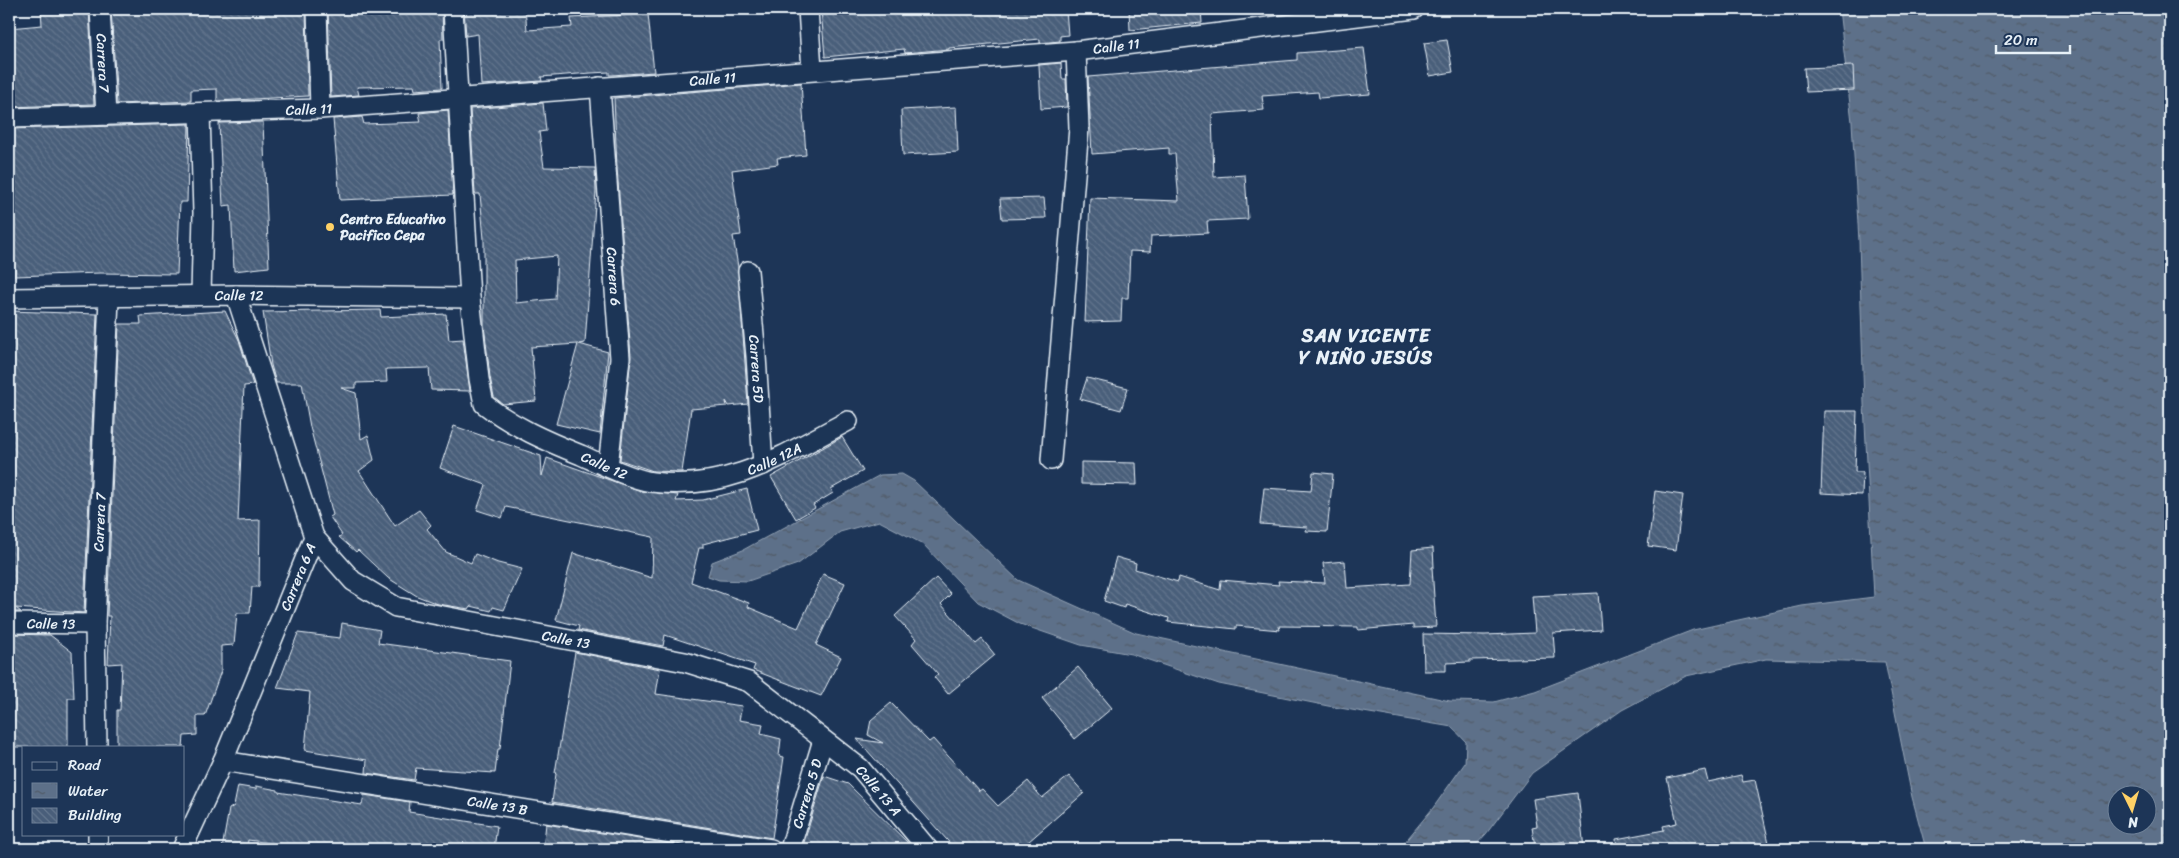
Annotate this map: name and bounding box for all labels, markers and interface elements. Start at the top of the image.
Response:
scale bar [1996,22,2070,54]
text: 20 m [2004,27,2038,53]
street label: Calle 11 [1092,31,1141,61]
street label: Carrera 7 [89,33,117,94]
street label: Calle 11 [688,65,737,93]
street label: Calle 11 [285,96,333,122]
place label: Centro Educativo Pacifico Cepa [339,207,446,248]
marker: Centro Educativo Pacifico Cepa [324,221,336,233]
street label: Carrera 6 [599,246,629,307]
street label: Calle 12 [214,282,263,308]
district label: SAN VICENTE Y NIÑO JESÚS [1299,319,1433,374]
street label: Carrera 5D [742,334,771,404]
street label: Calle 12A [743,435,806,482]
street label: Calle 12 [577,444,631,487]
street label: Carrera 7 [86,491,113,552]
street label: Carrera 6 A [273,539,323,615]
street label: Calle 13 [27,611,76,636]
street label: Calle 13 [540,623,592,656]
legend [22,746,185,836]
text: Road [68,752,101,778]
street label: Carrera 5 D [784,755,829,831]
street label: Calle 13 A [850,759,908,822]
text: Water [68,778,108,804]
north arrow [2106,786,2156,836]
street label: Calle 13 B [465,788,530,822]
text: Building [68,802,122,828]
text: N [2127,809,2140,835]

